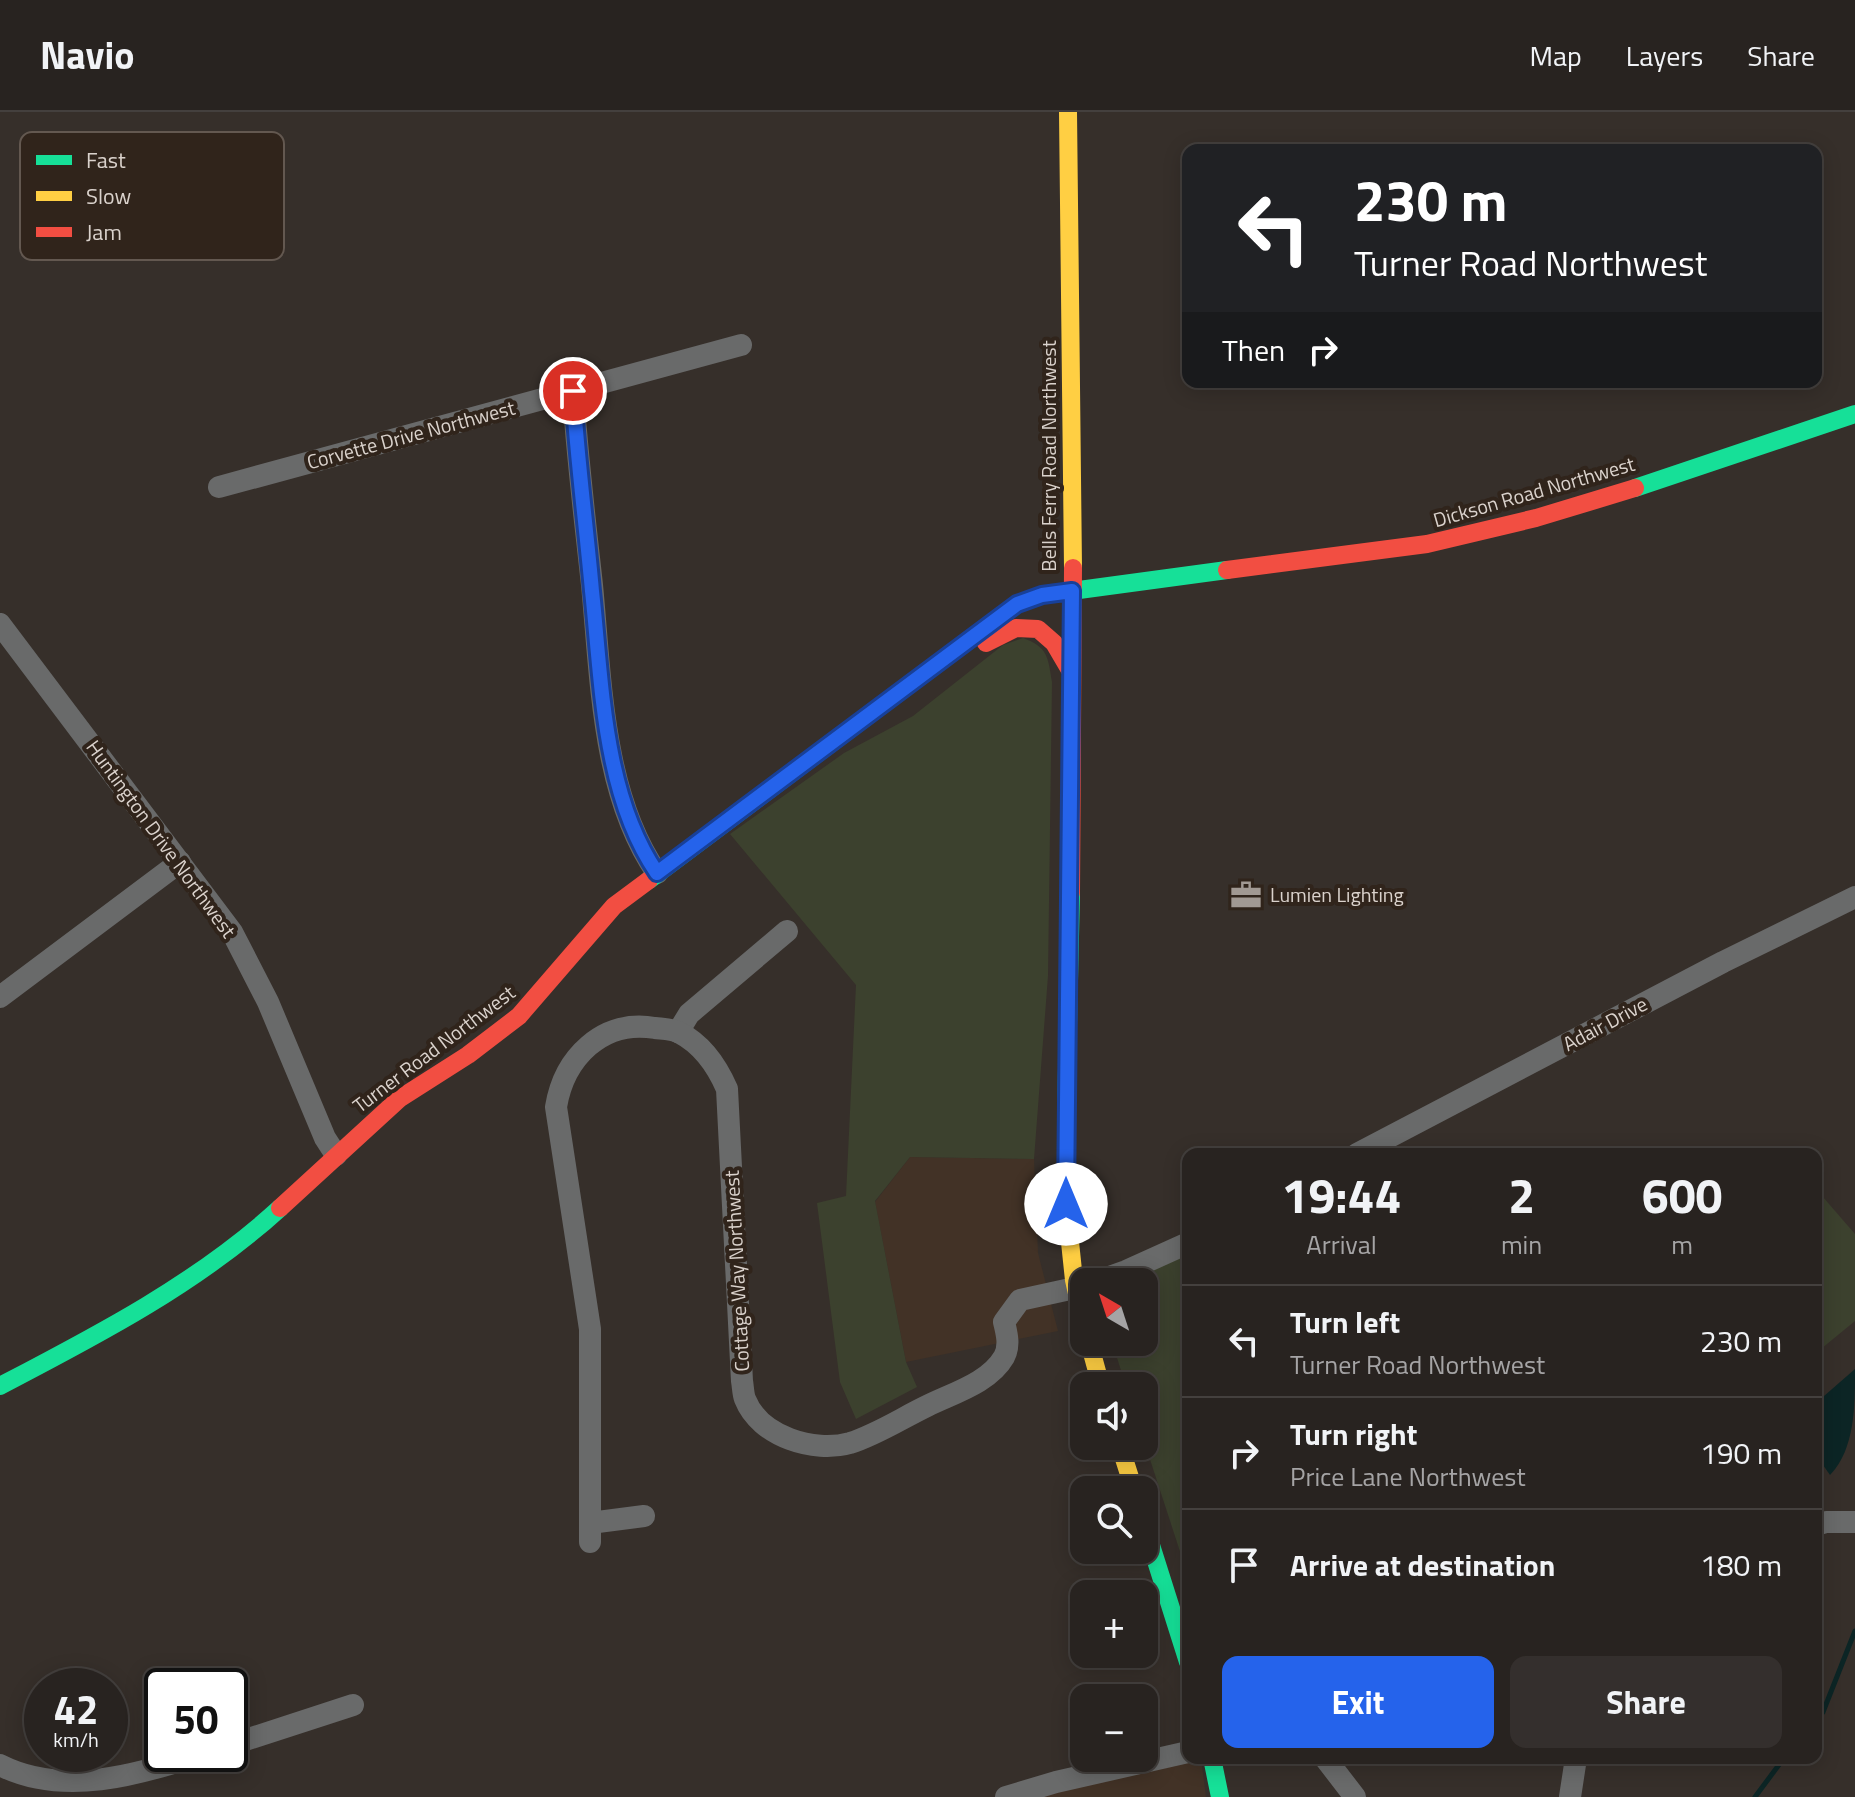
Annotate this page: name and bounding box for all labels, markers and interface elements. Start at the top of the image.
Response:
text: Navio [40,26,134,84]
text: Map [1529,34,1582,77]
text: Layers [1626,34,1703,77]
text: Share [1747,34,1815,77]
legend [20,132,284,260]
text: Fast [86,143,126,177]
text: 230 m [1354,158,1507,243]
icon: left [1222,176,1326,280]
text: Slow [86,179,132,213]
text: Jam [86,215,122,249]
text: Turner Road Northwest [1354,235,1707,290]
text: Then [1222,327,1285,373]
icon: right [1301,328,1345,372]
street label: Bells Ferry Road Northwest [1033,340,1064,572]
pin [539,357,607,425]
icon: arrive [551,369,595,413]
street label: Corvette Drive Northwest [303,392,518,477]
street label: Dickson Road Northwest [1429,448,1638,535]
street label: Huntington Drive Northwest [79,733,244,944]
office icon: Lumien Lighting [1229,878,1263,912]
place label: Lumien Lighting [1270,879,1404,910]
street label: Turner Road Northwest [346,977,521,1120]
street label: Adair Drive [1557,988,1653,1059]
text: 19:44 [1282,1159,1401,1232]
text: 2 [1508,1159,1535,1232]
text: 600 [1642,1159,1722,1232]
position arrow [1024,1162,1108,1246]
street label: Cottage Way Northwest [716,1170,757,1372]
text: Arrival [1306,1225,1377,1264]
text: min [1501,1225,1542,1264]
text: m [1671,1225,1693,1264]
north arrow [1070,1268,1158,1356]
map controls [1070,1268,1158,1772]
text: Turn left [1290,1299,1400,1345]
text: 230 m [1700,1318,1782,1364]
icon: left [1222,1319,1266,1363]
text: Turner Road Northwest [1290,1345,1545,1384]
button: sound [1070,1372,1158,1460]
text: Turn right [1290,1411,1418,1457]
text: 190 m [1700,1430,1782,1476]
icon: right [1222,1431,1266,1475]
text: Price Lane Northwest [1290,1457,1526,1496]
button: search [1070,1476,1158,1564]
text: Arrive at destination [1290,1542,1555,1588]
text: 180 m [1700,1542,1782,1588]
icon: arrive [1222,1543,1266,1587]
button: + [1070,1580,1158,1668]
button: Exit [1222,1656,1494,1748]
button: Share [1510,1656,1782,1748]
speed limit sign: 50 [144,1668,248,1772]
text: 42 [54,1679,98,1740]
button: − [1070,1684,1158,1772]
text: km/h [53,1724,99,1755]

